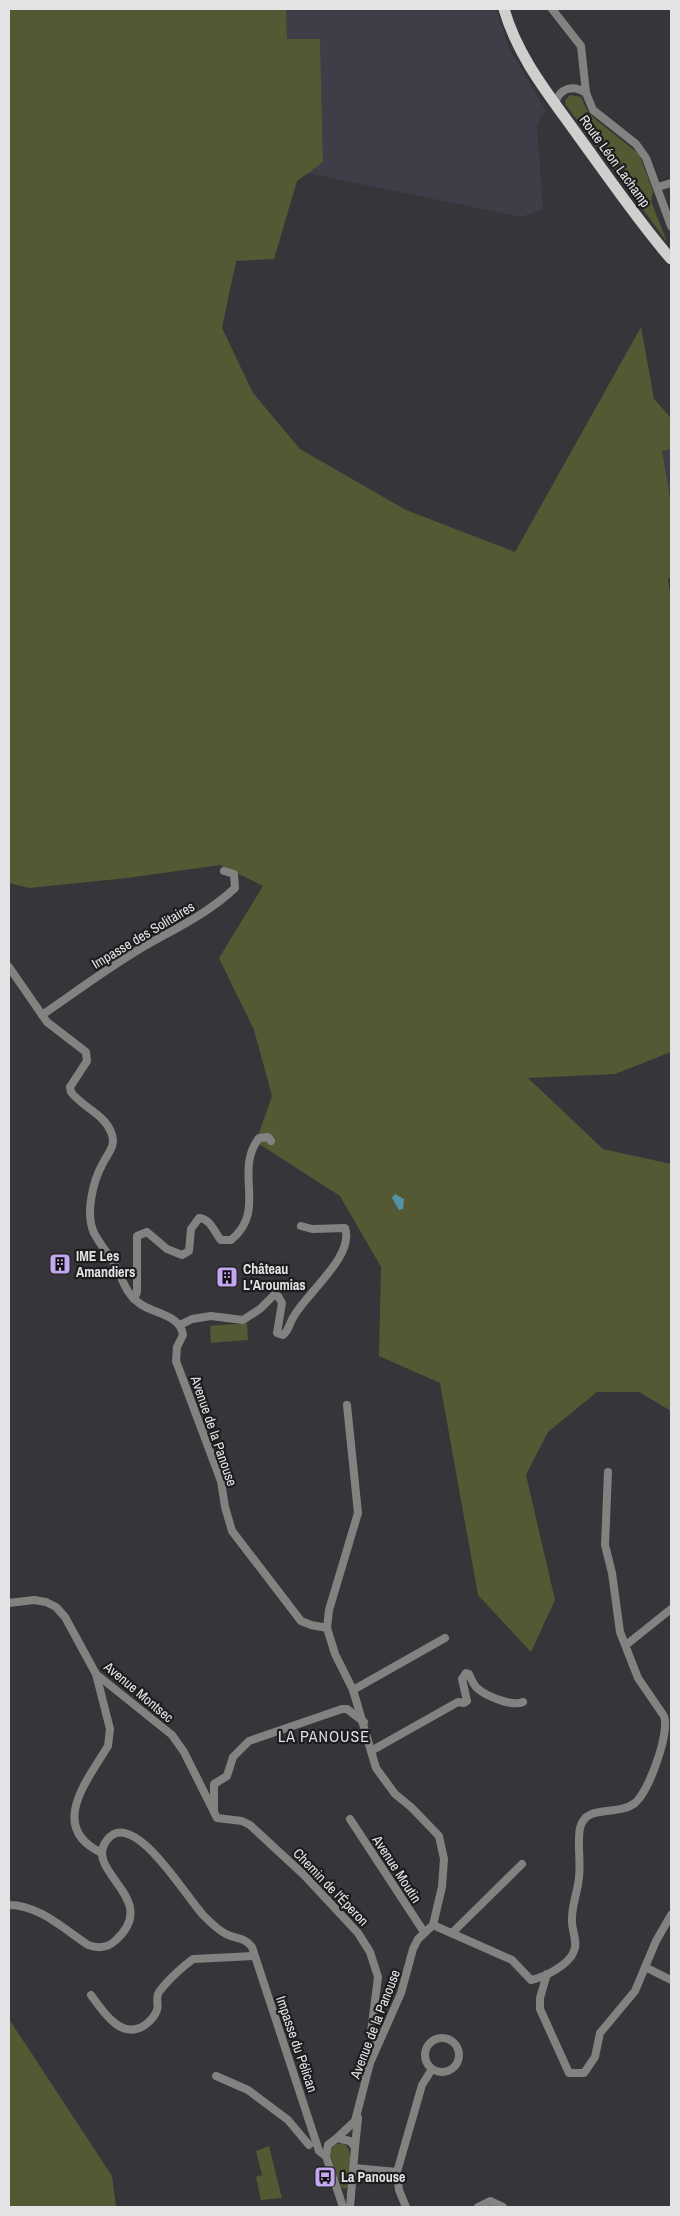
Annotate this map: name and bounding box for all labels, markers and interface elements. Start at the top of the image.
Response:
street label: Route Léon Lachamp [575,111,655,211]
street label: Impasse des Solitaires [88,897,198,973]
place label: IME Les Amandiers [76,1247,135,1281]
building icon: IME Les Amandiers [48,1252,72,1276]
place label: Château L'Aroumias [243,1260,306,1294]
building icon: Château L'Aroumias [215,1265,239,1289]
street label: Avenue de la Panouse [186,1373,241,1488]
street label: Avenue Montsec [100,1657,178,1726]
district label: LA PANOUSE [278,1725,370,1747]
street label: Avenue Moutin [368,1831,426,1906]
street label: Chemin de l'Éperon [289,1844,373,1930]
street label: Avenue de la Panouse [346,1967,404,2082]
street label: Impasse du Pélican [272,1993,322,2095]
bus stop icon: La Panouse [313,2165,337,2189]
place label: La Panouse [341,2168,405,2186]

